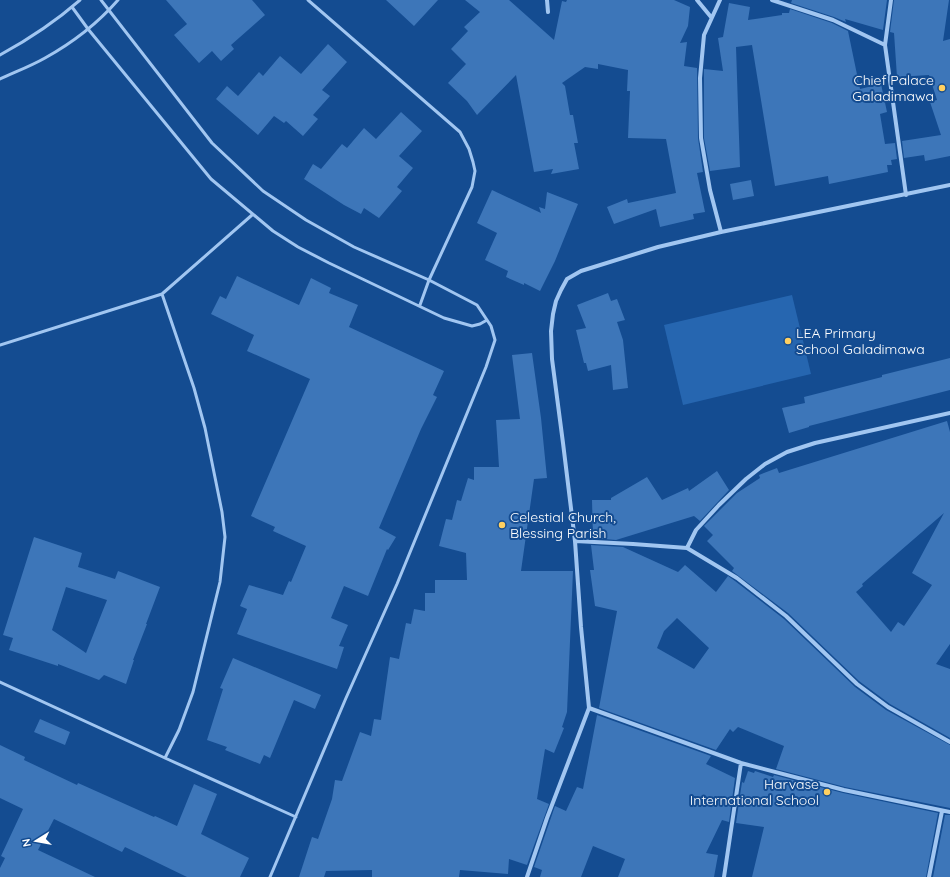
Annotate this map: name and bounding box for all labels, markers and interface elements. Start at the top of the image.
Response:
place label: Chief Palace Galadimawa [852,71,934,105]
marker: Chief Palace Galadimawa [937,83,947,93]
place label: LEA Primary School Galadimawa [796,324,925,358]
marker: LEA Primary School Galadimawa [783,336,793,346]
place label: Celestial Church, Blessing Parish [510,508,616,542]
marker: Celestial Church, Blessing Parish [497,520,507,530]
place label: Harvase International School [690,775,819,809]
marker: Harvase International School [822,787,832,797]
north arrow [16,821,56,861]
text: N [19,838,34,848]

